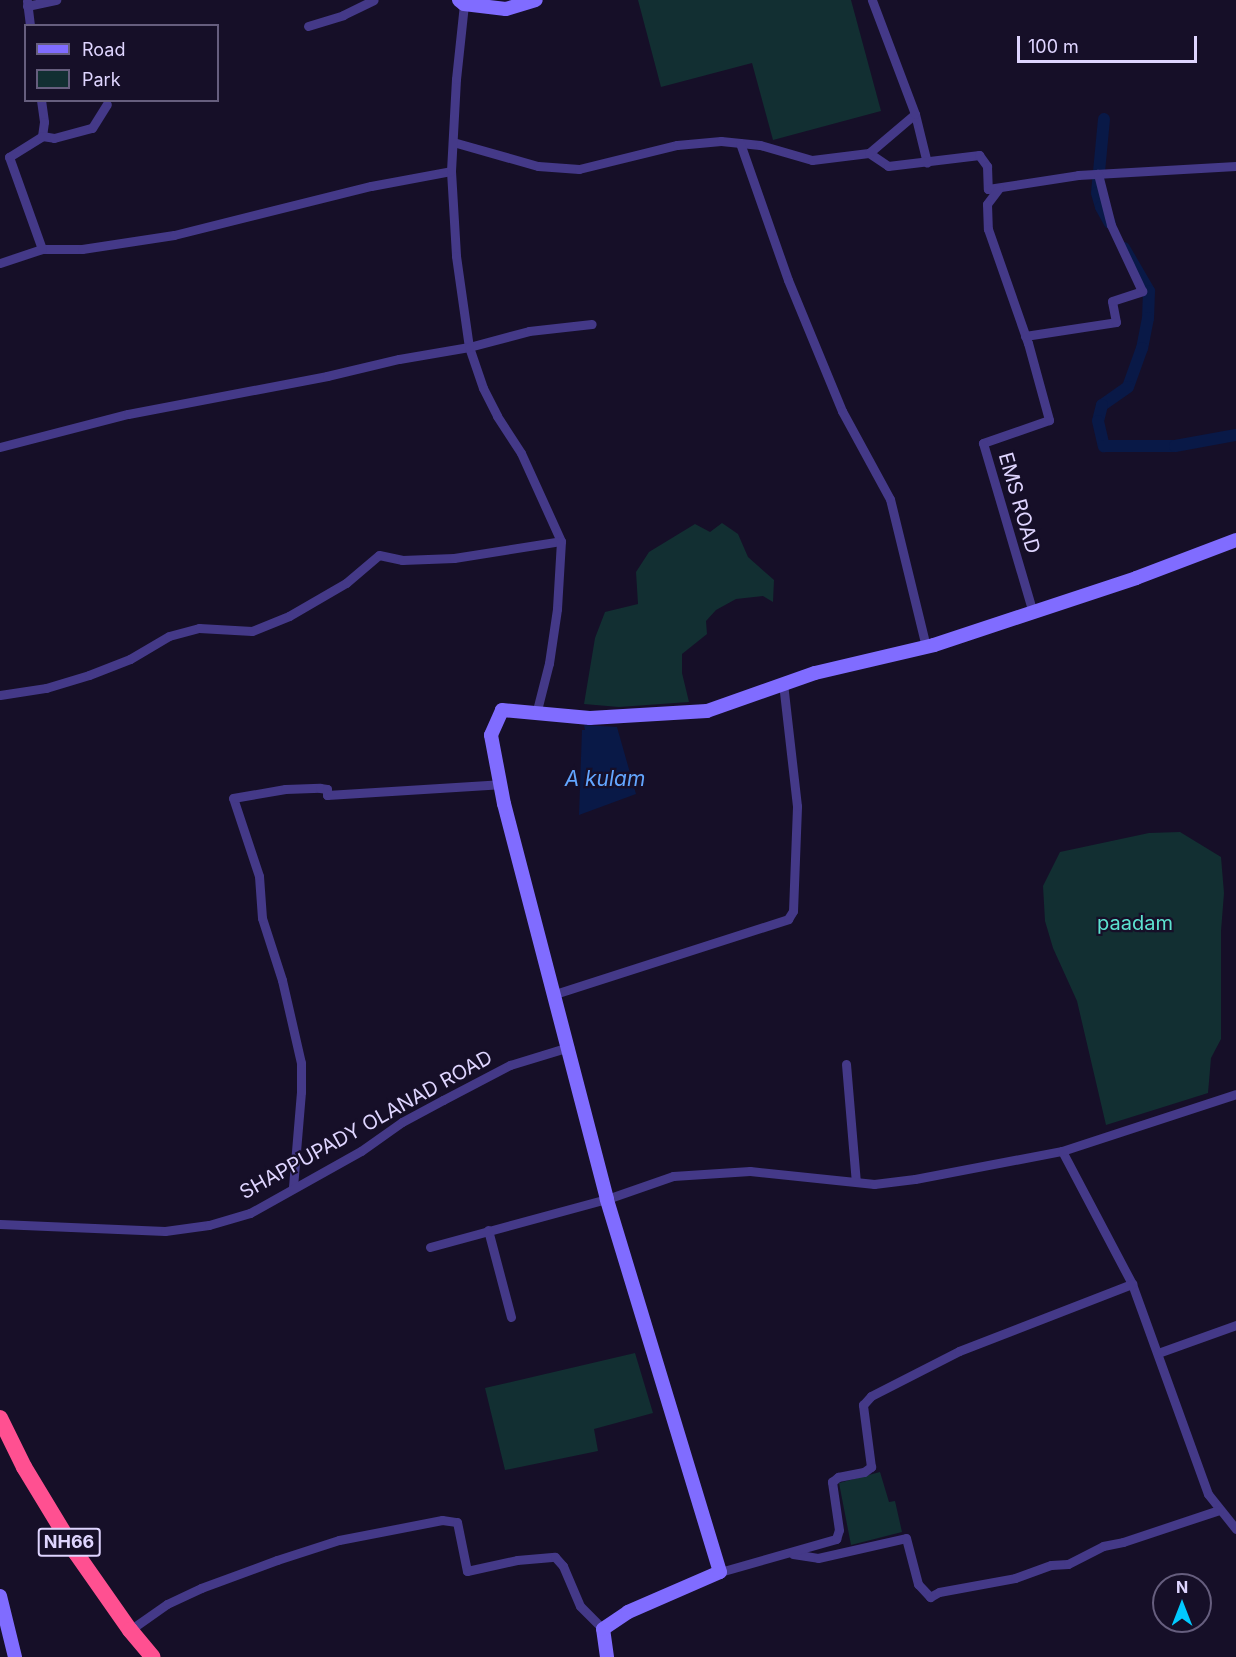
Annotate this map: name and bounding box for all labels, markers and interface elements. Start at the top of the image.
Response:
legend [24,24,219,102]
scale bar [1020,24,1200,62]
text: 100 m [1028,36,1079,57]
text: Road [82,39,125,60]
text: Park [82,69,121,90]
street label: EMS ROAD [993,450,1045,556]
water label: A kulam [565,766,645,792]
park label: paadam [1097,911,1173,935]
street label: SHAPPUPADY OLANAD ROAD [236,1045,496,1205]
road number: NH66 [38,1527,100,1557]
north arrow [1152,1573,1212,1633]
text: N [1176,1577,1188,1597]

